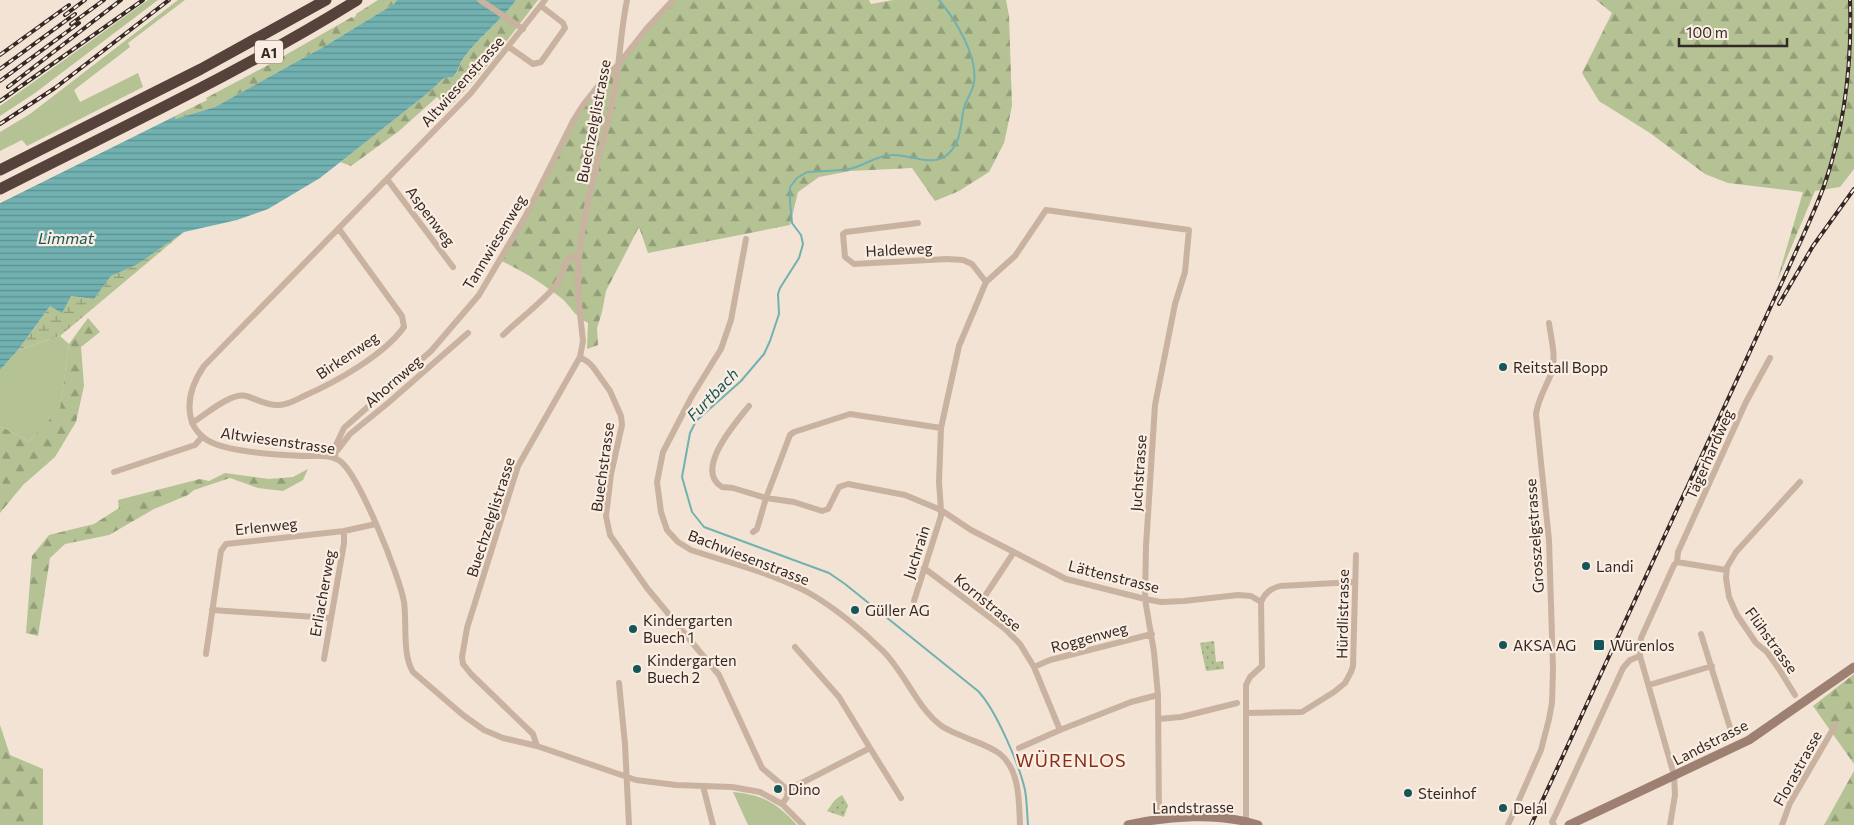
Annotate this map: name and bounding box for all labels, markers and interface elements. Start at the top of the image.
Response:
scale bar [1679,15,1786,47]
text: 100 m [1686,23,1728,41]
street label: Altwiesenstrasse [417,32,507,130]
road number: A1 [255,41,283,64]
street label: Buechzelglistrasse [572,58,614,184]
street label: Aspenweg [403,183,459,249]
street label: Tannwiesenweg [458,191,530,293]
water label: Limmat [38,228,94,247]
street label: Haldeweg [865,238,933,260]
street label: Birkenweg [312,328,382,382]
street label: Ahornweg [361,351,425,411]
place label: Reitstall Bopp [1513,358,1608,376]
marker: Reitstall Bopp [1497,361,1509,373]
water label: Furtbach [682,364,742,424]
street label: Tägerhardweg [1681,406,1737,502]
street label: Buechstrasse [587,421,617,513]
street label: Altwiesenstrasse [220,423,337,457]
street label: Juchstrasse [1126,434,1150,512]
street label: Buechzelglistrasse [462,455,518,579]
street label: Grosszelgstrasse [1521,478,1547,594]
street label: Erlenweg [234,514,298,538]
street label: Juchrain [899,523,933,581]
street label: Bachwiesenstrasse [686,526,812,588]
street label: Erliacherweg [305,548,339,638]
street label: Lättenstrasse [1067,556,1161,596]
place label: Landi [1596,557,1634,575]
marker: Landi [1580,560,1592,572]
street label: Kornstrasse [951,569,1025,635]
street label: Hürdlistrasse [1332,569,1352,659]
place label: Güller AG [865,601,930,619]
street label: Flühstrasse [1742,603,1802,677]
marker: Güller AG [849,604,861,616]
place label: Kindergarten Buech 1 [643,611,733,646]
street label: Roggenweg [1049,618,1129,656]
marker: Kindergarten Buech 1 [627,623,639,635]
place label: AKSA AG [1513,636,1576,654]
place label: Würenlos [1610,636,1675,654]
marker: Würenlos [1592,638,1606,652]
marker: AKSA AG [1497,639,1509,651]
place label: Kindergarten Buech 2 [647,651,737,686]
marker: Kindergarten Buech 2 [631,663,643,675]
street label: Landstrasse [1669,715,1751,769]
street label: Florastrasse [1769,727,1825,809]
district label: WÜRENLOS [1015,749,1127,771]
place label: Dino [788,780,820,798]
marker: Dino [772,783,784,795]
place label: Steinhof [1418,784,1476,802]
marker: Steinhof [1402,787,1414,799]
street label: Landstrasse [1152,797,1234,817]
place label: Delal [1513,799,1547,817]
marker: Delal [1497,802,1509,814]

